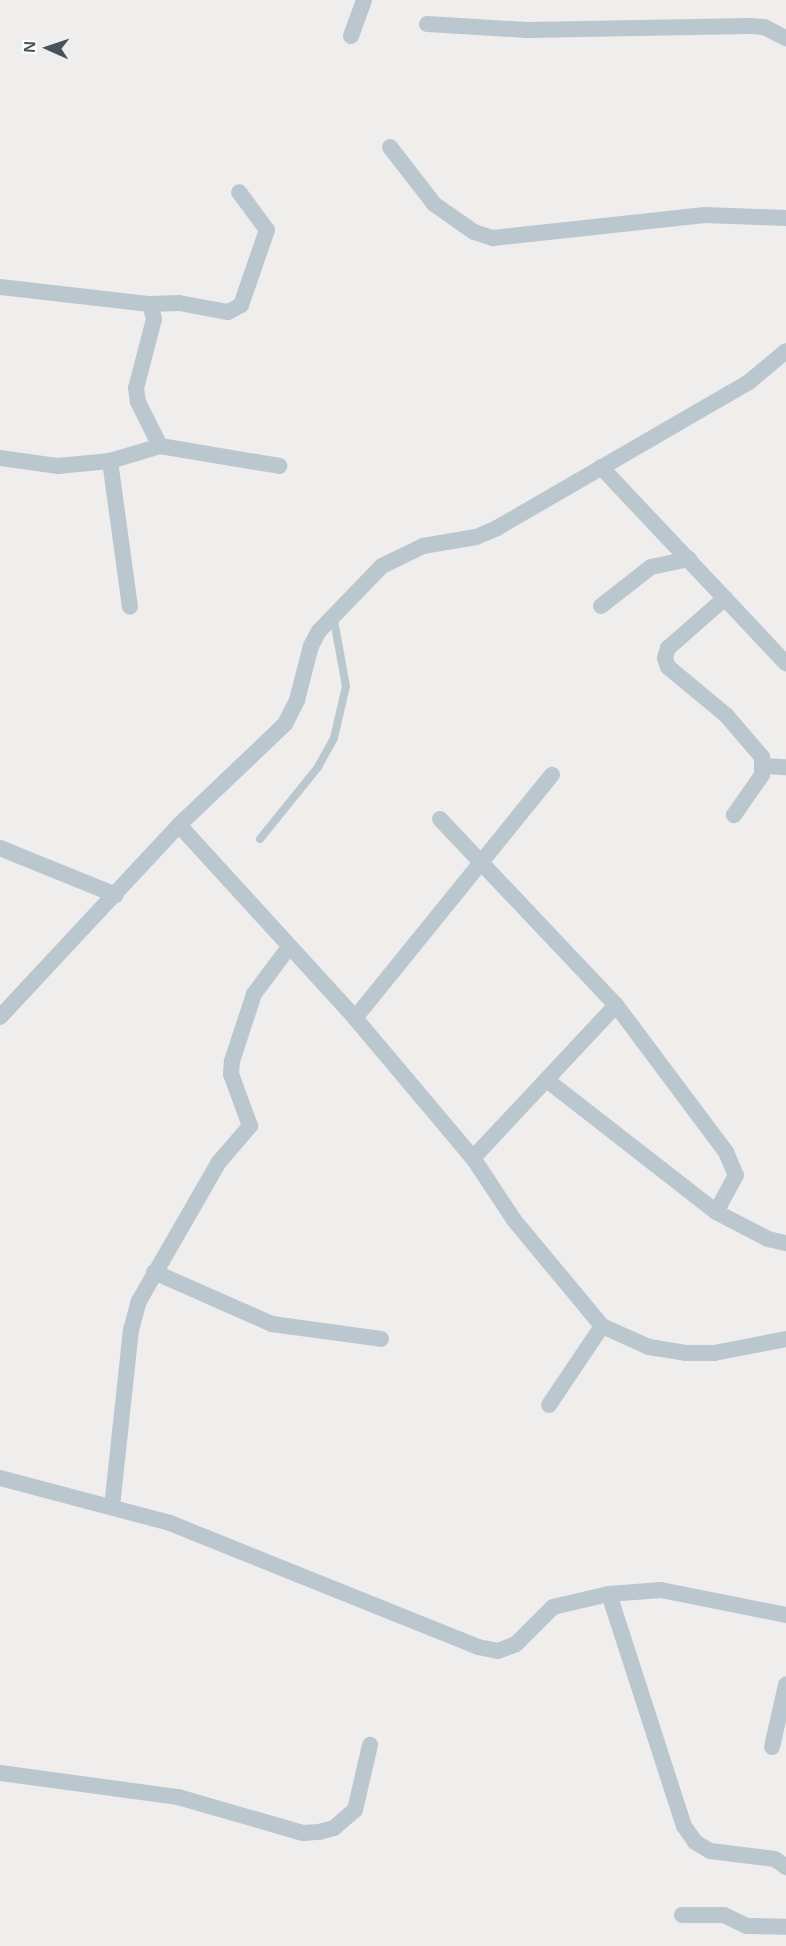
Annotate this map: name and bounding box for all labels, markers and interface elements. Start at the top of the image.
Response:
north arrow [18,18,78,78]
text: N [21,41,38,53]

